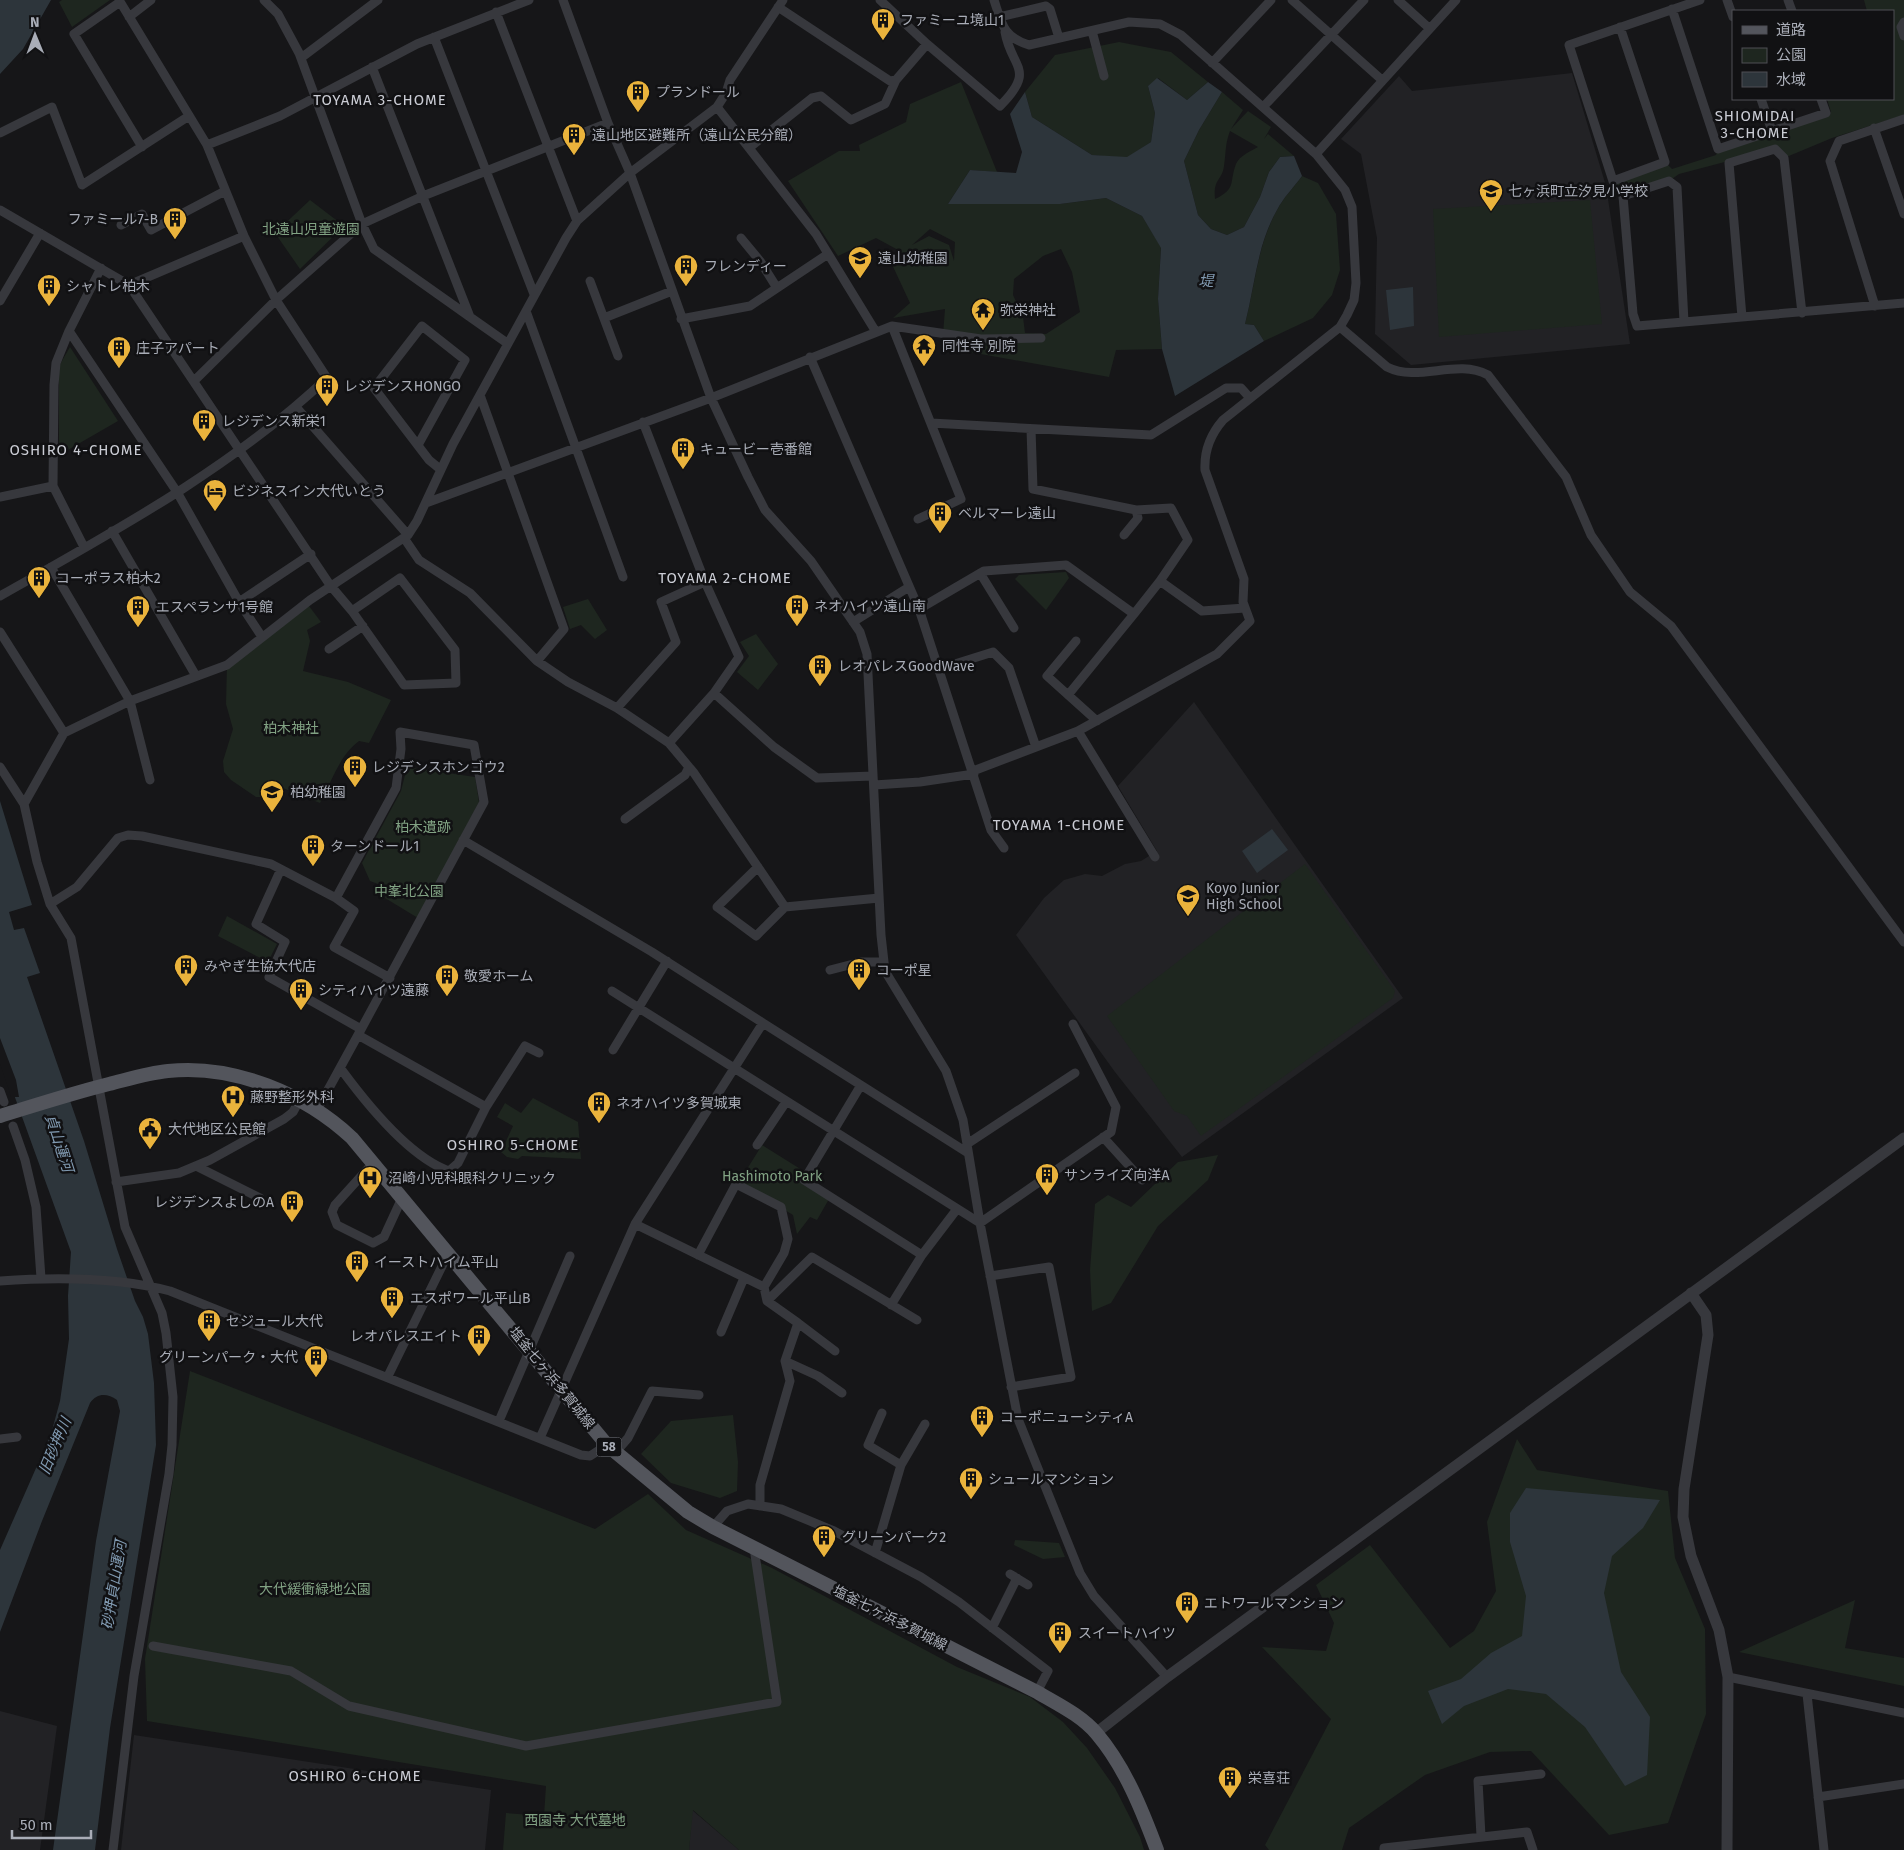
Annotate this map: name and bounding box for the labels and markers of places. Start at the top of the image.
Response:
building icon: ファミーユ境山1 [870,7,896,41]
place label: ファミーユ境山1 [900,12,1004,29]
building icon: プランドール [625,79,651,113]
place label: プランドール [656,84,740,101]
building icon: 遠山地区避難所（遠山公民分館） [561,122,587,156]
place label: 遠山地区避難所（遠山公民分館） [592,127,802,144]
school or university icon: 七ヶ浜町立汐見小学校 [1478,178,1504,212]
place label: 七ヶ浜町立汐見小学校 [1508,183,1648,200]
building icon: ファミール7-B [162,206,188,240]
place label: ファミール7-B [68,211,158,228]
school or university icon: 遠山幼稚園 [847,245,873,279]
place label: 遠山幼稚園 [878,250,948,267]
building icon: フレンディー [673,253,699,287]
place label: フレンディー [704,258,787,275]
building icon: シャトレ柏木 [36,273,62,307]
place label: シャトレ柏木 [66,278,150,295]
temple icon: 弥栄神社 [970,297,996,331]
place label: 弥栄神社 [1000,302,1056,319]
temple icon: 同性寺 別院 [911,333,937,367]
building icon: 庄子アパート [106,335,132,369]
place label: 同性寺 別院 [942,338,1016,355]
place label: 庄子アパート [136,340,220,357]
building icon: レジデンスHONGO [314,373,340,407]
place label: レジデンスHONGO [344,378,461,395]
building icon: レジデンス新栄1 [191,408,217,442]
place label: レジデンス新栄1 [222,413,326,430]
building icon: キュービー壱番館 [670,436,696,470]
place label: キュービー壱番館 [700,441,812,458]
hotel icon: ビジネスイン大代いとう [202,478,228,512]
place label: ビジネスイン大代いとう [232,483,386,500]
building icon: ベルマーレ遠山 [927,500,953,534]
place label: ベルマーレ遠山 [958,505,1056,522]
building icon: コーポラス柏木2 [26,565,52,599]
place label: コーポラス柏木2 [56,570,161,587]
building icon: ネオハイツ遠山南 [784,593,810,627]
building icon: エスペランサ1号館 [125,594,151,628]
place label: ネオハイツ遠山南 [814,598,926,615]
place label: エスペランサ1号館 [156,599,273,616]
building icon: レオパレスGoodWave [807,653,833,687]
place label: レオパレスGoodWave [838,658,975,675]
building icon: レジデンスホンゴウ2 [342,754,368,788]
place label: レジデンスホンゴウ2 [372,759,505,776]
school or university icon: 柏幼稚園 [259,779,285,813]
place label: 柏幼稚園 [290,784,346,801]
building icon: ターンドール1 [300,833,326,867]
place label: ターンドール1 [330,838,419,855]
place label: Koyo Junior High School [1206,880,1282,913]
school or university icon: Koyo Junior High School [1175,883,1201,917]
building icon: みやぎ生協大代店 [173,953,199,987]
building icon: コーポ星 [846,957,872,991]
place label: みやぎ生協大代店 [204,958,316,975]
place label: コーポ星 [876,962,932,979]
building icon: 敬愛ホーム [434,963,460,997]
place label: 敬愛ホーム [464,968,534,985]
building icon: シティハイツ遠藤 [288,977,314,1011]
place label: シティハイツ遠藤 [318,982,429,999]
hospital icon: 藤野整形外科 [220,1084,246,1118]
place label: 藤野整形外科 [250,1089,334,1106]
building icon: ネオハイツ多賀城東 [586,1090,612,1124]
place label: ネオハイツ多賀城東 [616,1095,742,1112]
public building icon: 大代地区公民館 [137,1116,163,1150]
place label: 大代地区公民館 [168,1121,266,1138]
building icon: サンライズ向洋A [1034,1162,1060,1196]
hospital icon: 沼崎小児科眼科クリニック [357,1165,383,1199]
place label: サンライズ向洋A [1064,1167,1170,1184]
place label: 沼崎小児科眼科クリニック [388,1170,556,1187]
building icon: レジデンスよしのA [279,1189,305,1223]
place label: レジデンスよしのA [154,1194,274,1211]
building icon: イーストハイム平山 [344,1249,370,1283]
place label: イーストハイム平山 [374,1254,499,1271]
building icon: エスポワール平山B [379,1285,405,1319]
place label: エスポワール平山B [410,1290,531,1307]
building icon: セジュール大代 [196,1308,222,1342]
place label: セジュール大代 [226,1313,323,1330]
building icon: レオパレスエイト [466,1323,492,1357]
place label: レオパレスエイト [350,1328,462,1345]
building icon: グリーンパーク・大代 [303,1344,329,1378]
place label: グリーンパーク・大代 [159,1349,298,1366]
building icon: コーポニューシティA [969,1404,995,1438]
place label: コーポニューシティA [1000,1409,1133,1426]
building icon: シュールマンション [958,1466,984,1500]
place label: シュールマンション [988,1471,1114,1488]
building icon: グリーンパーク2 [811,1524,837,1558]
place label: グリーンパーク2 [842,1529,946,1546]
building icon: エトワールマンション [1174,1590,1200,1624]
place label: エトワールマンション [1204,1595,1344,1612]
building icon: スイートハイツ [1047,1620,1073,1654]
place label: スイートハイツ [1078,1625,1176,1642]
building icon: 栄喜荘 [1217,1765,1243,1799]
place label: 栄喜荘 [1248,1770,1290,1787]

